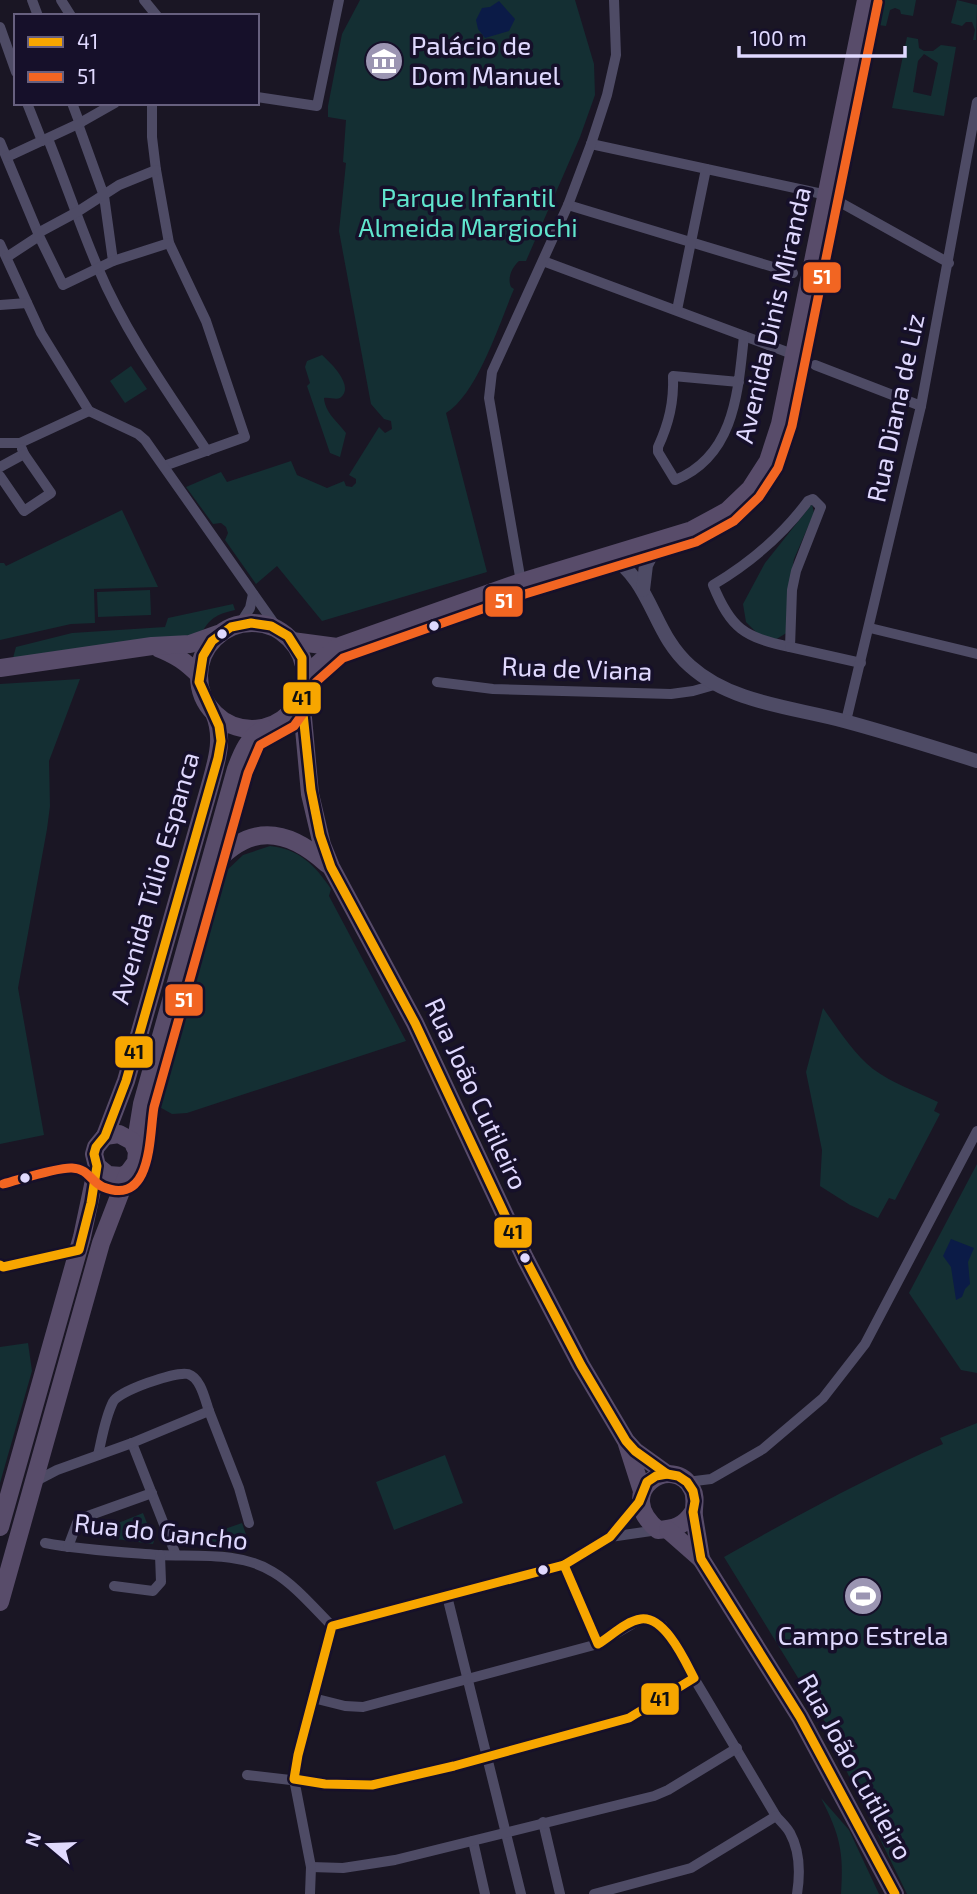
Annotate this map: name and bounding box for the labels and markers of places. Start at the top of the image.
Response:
place label: Palácio de Dom Manuel [411,29,561,90]
museum icon: Palácio de Dom Manuel [363,40,405,82]
unlabelled marker [427,619,441,633]
unlabelled marker [215,627,229,641]
unlabelled marker [18,1171,32,1185]
unlabelled marker [518,1251,532,1265]
unlabelled marker [536,1563,550,1577]
sports icon: Campo Estrela [842,1575,884,1617]
place label: Campo Estrela [777,1619,949,1650]

